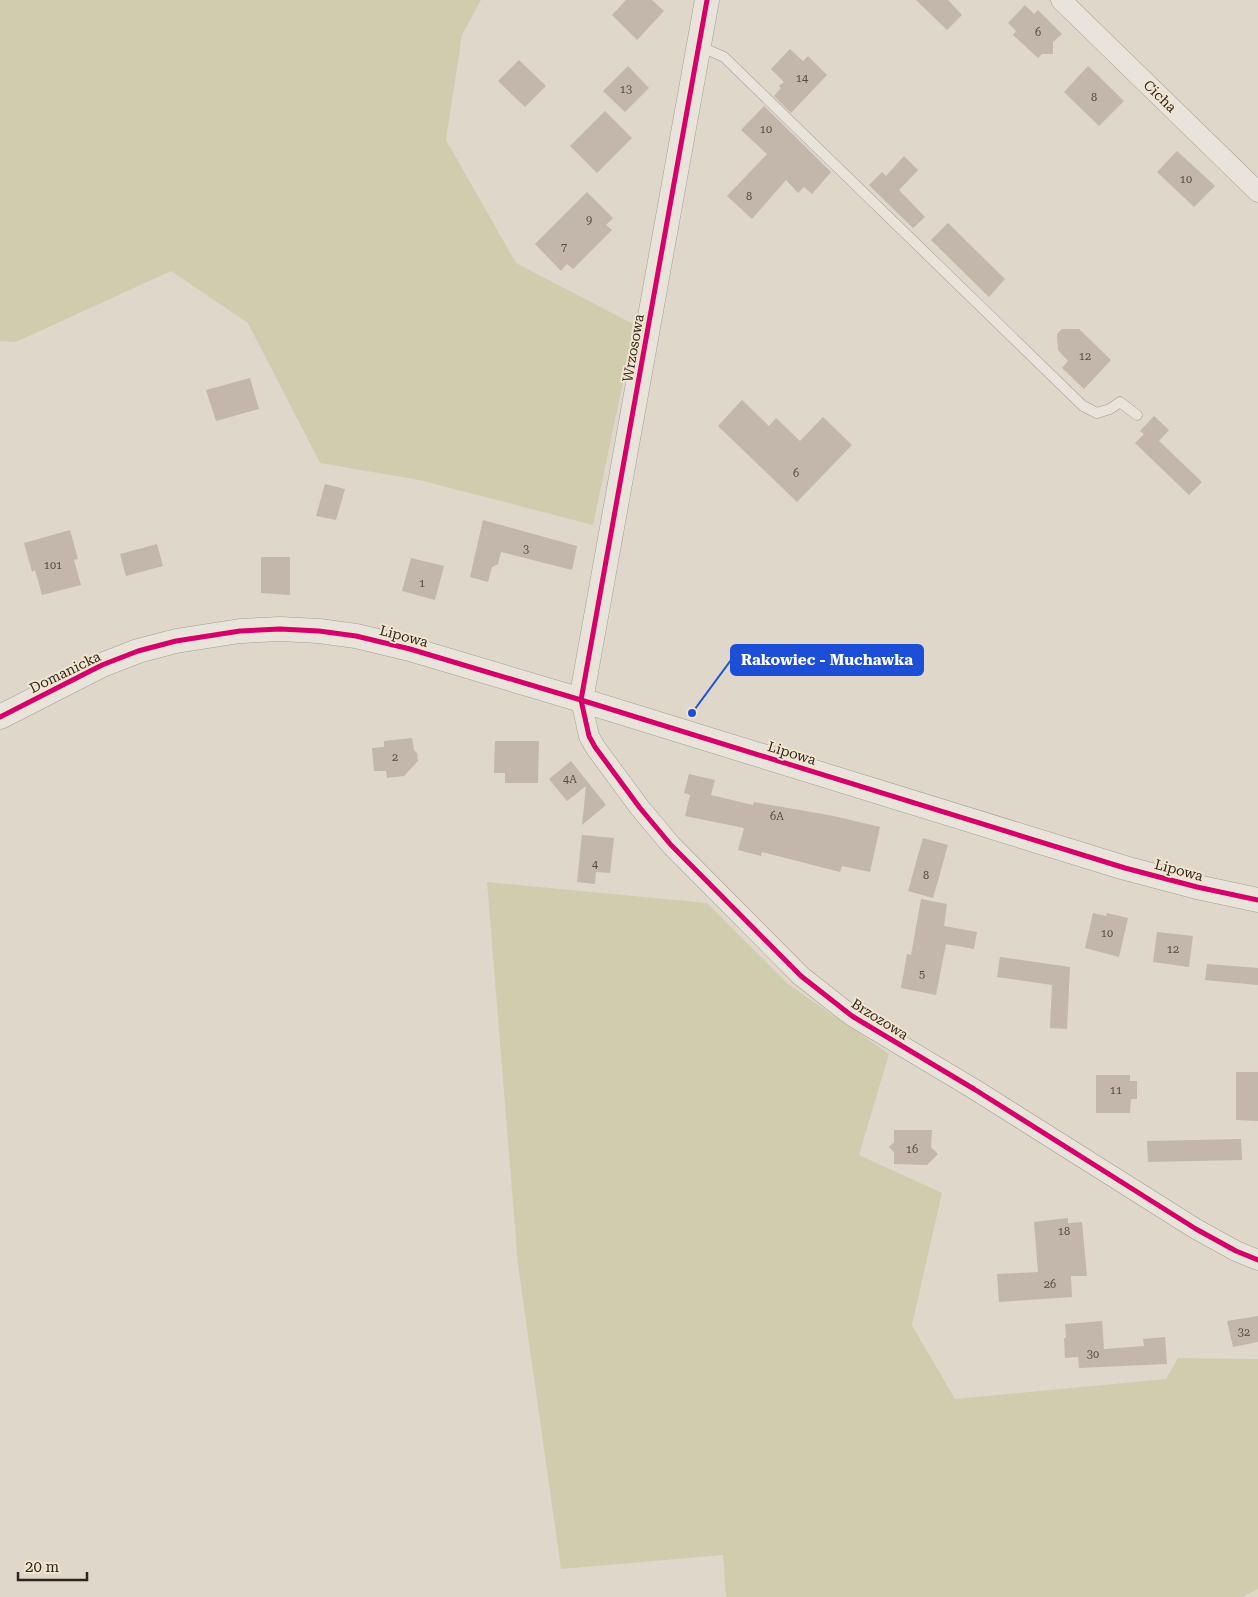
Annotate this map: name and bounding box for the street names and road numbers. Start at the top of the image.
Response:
street label: Cicha [1140,77,1180,116]
street label: Wrzosowa [619,312,647,383]
street label: Lipowa [378,622,430,650]
street label: Domanicka [27,648,104,696]
street label: Lipowa [766,738,818,768]
street label: Lipowa [1153,856,1205,884]
street label: Brzozowa [849,995,912,1043]

